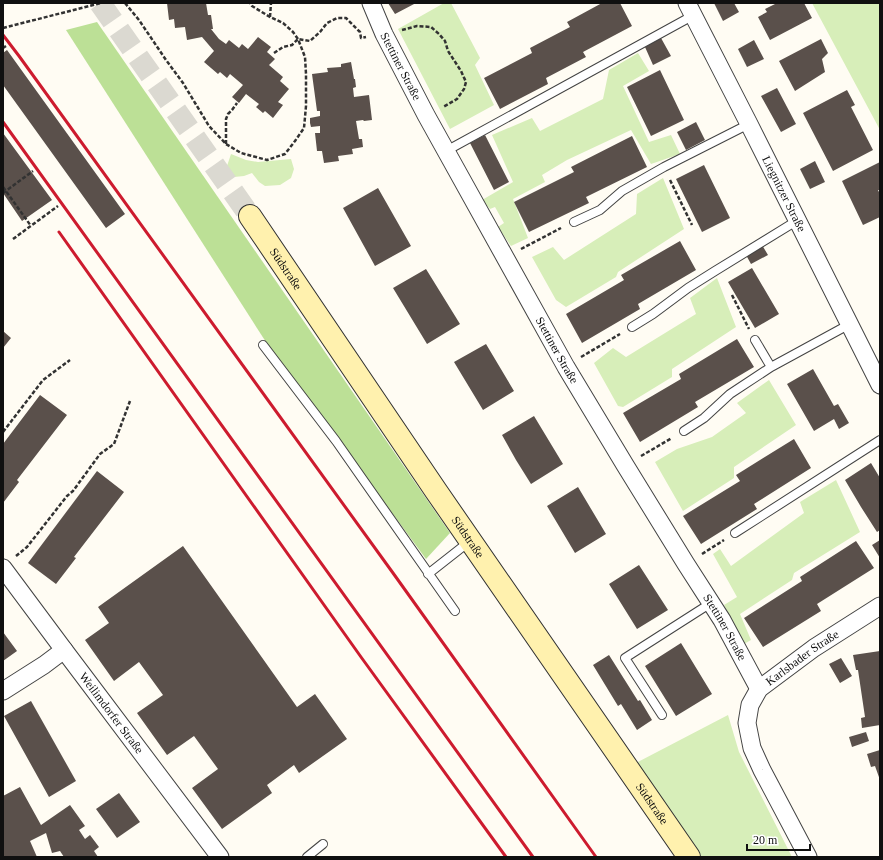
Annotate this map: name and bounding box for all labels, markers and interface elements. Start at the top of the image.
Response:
street label: Stettiner Straße [377,30,424,103]
street label: Liegnitzer Straße [759,153,809,234]
street label: Südstraße [267,245,305,293]
street label: Stettiner Straße [533,314,581,386]
street label: Südstraße [449,514,487,561]
street label: Stettiner Straße [700,591,749,663]
street label: Karlsbader Straße [763,627,841,689]
street label: Weilimdorfer Straße [76,670,147,756]
street label: Südstraße [633,780,671,827]
scale bar [747,826,810,852]
text: 20 m [753,833,778,847]

